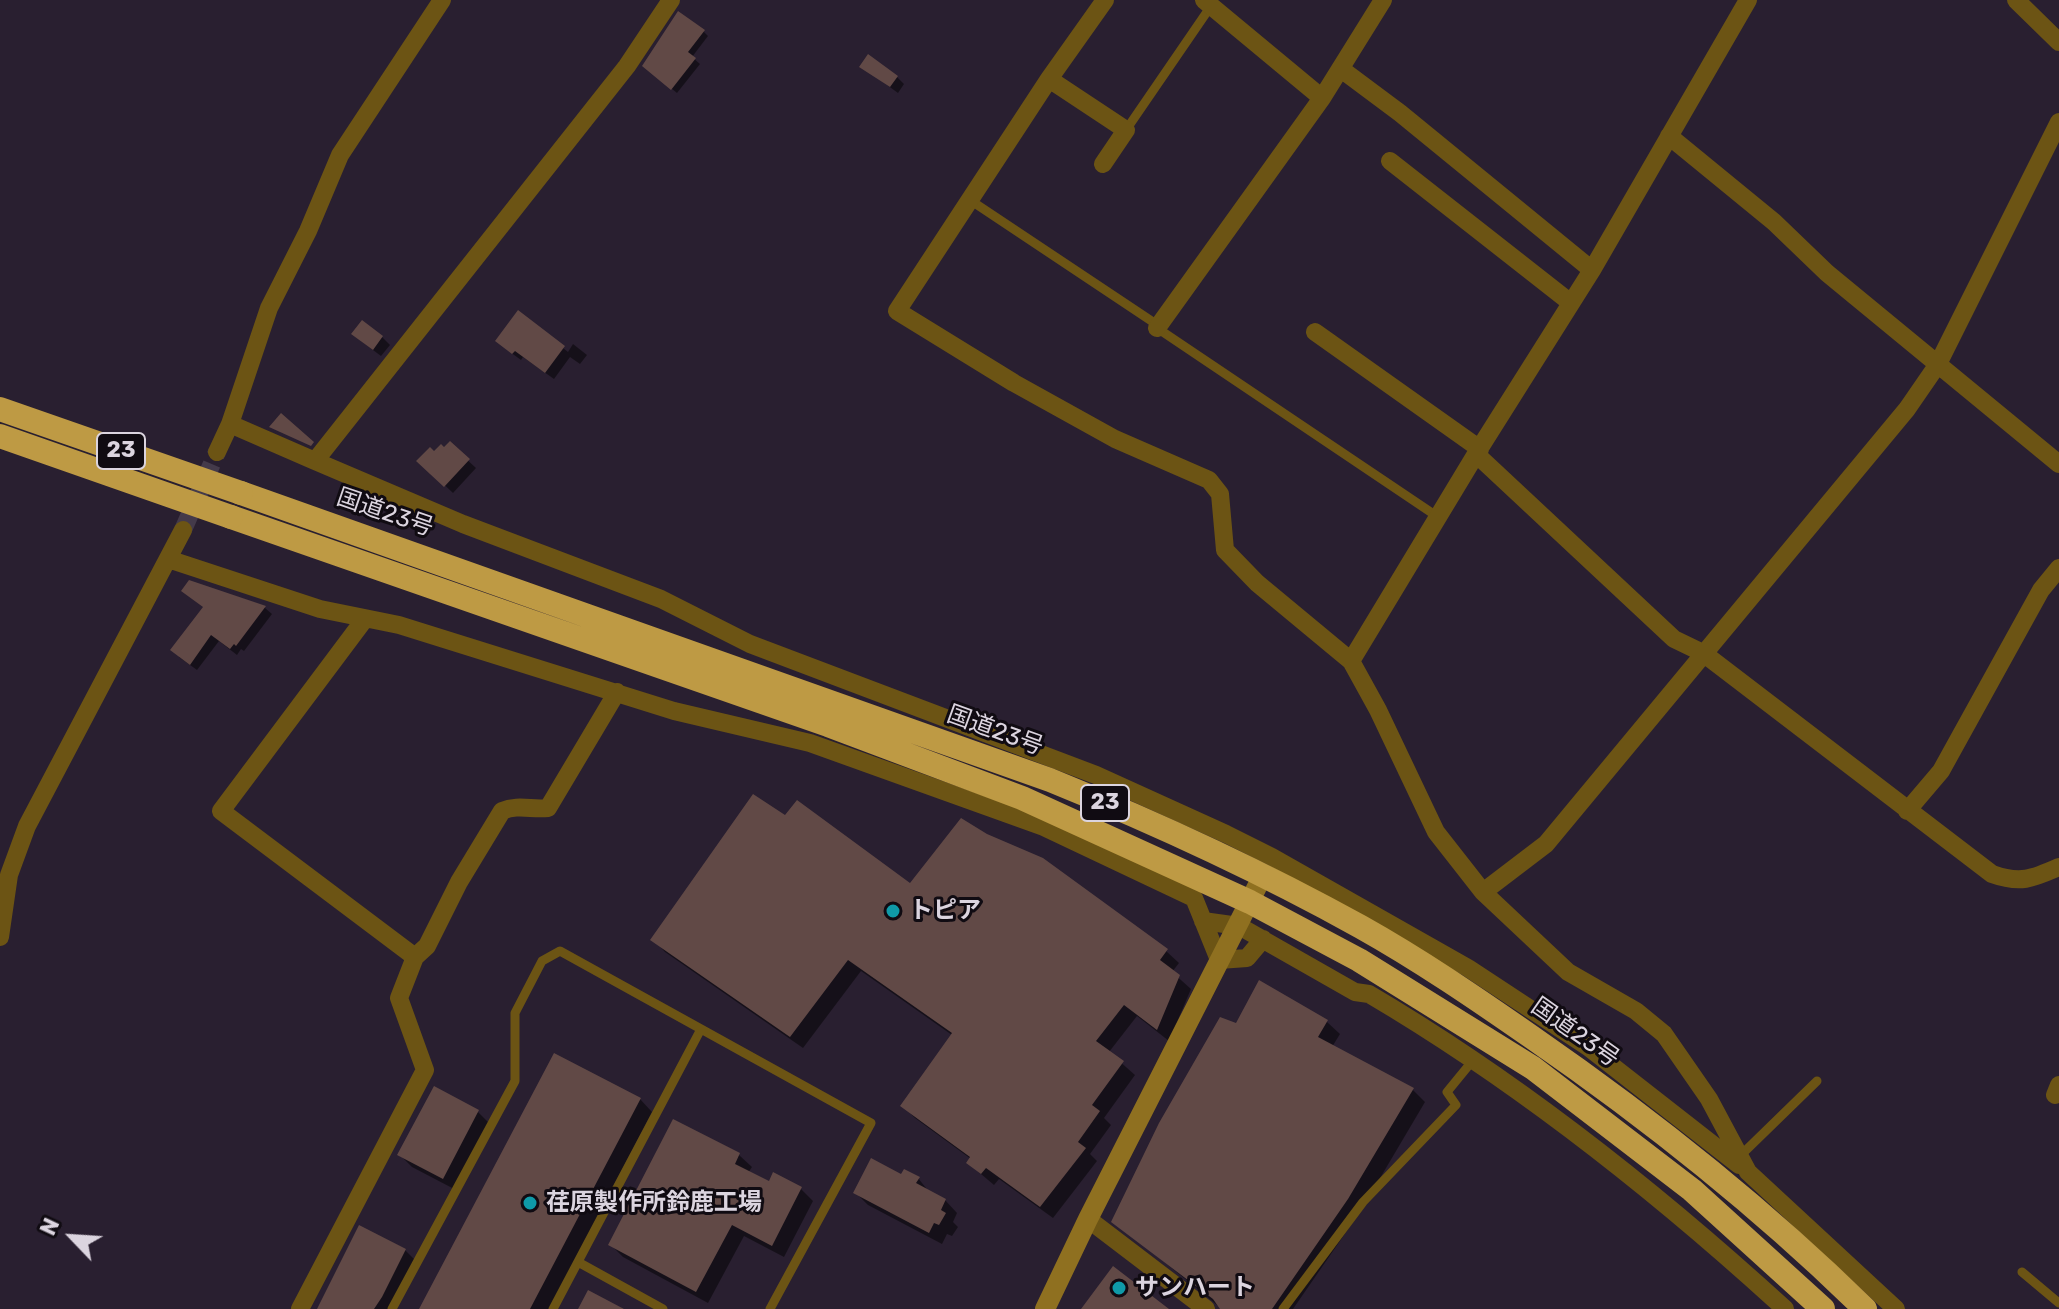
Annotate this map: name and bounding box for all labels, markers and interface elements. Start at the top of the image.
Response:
road number: 23 [97,433,145,469]
street label: 国道23号 [333,483,437,543]
street label: 国道23号 [943,700,1047,762]
road number: 23 [1081,785,1129,821]
place label: トピア [909,897,981,925]
marker: トピア [884,902,902,920]
street label: 国道23号 [1526,992,1624,1074]
place label: 荏原製作所鈴鹿工場 [546,1189,762,1217]
marker: 荏原製作所鈴鹿工場 [521,1194,539,1212]
north arrow [32,1197,112,1277]
text: N [34,1214,65,1240]
place label: サンハート [1135,1274,1255,1302]
marker: サンハート [1110,1279,1128,1297]

